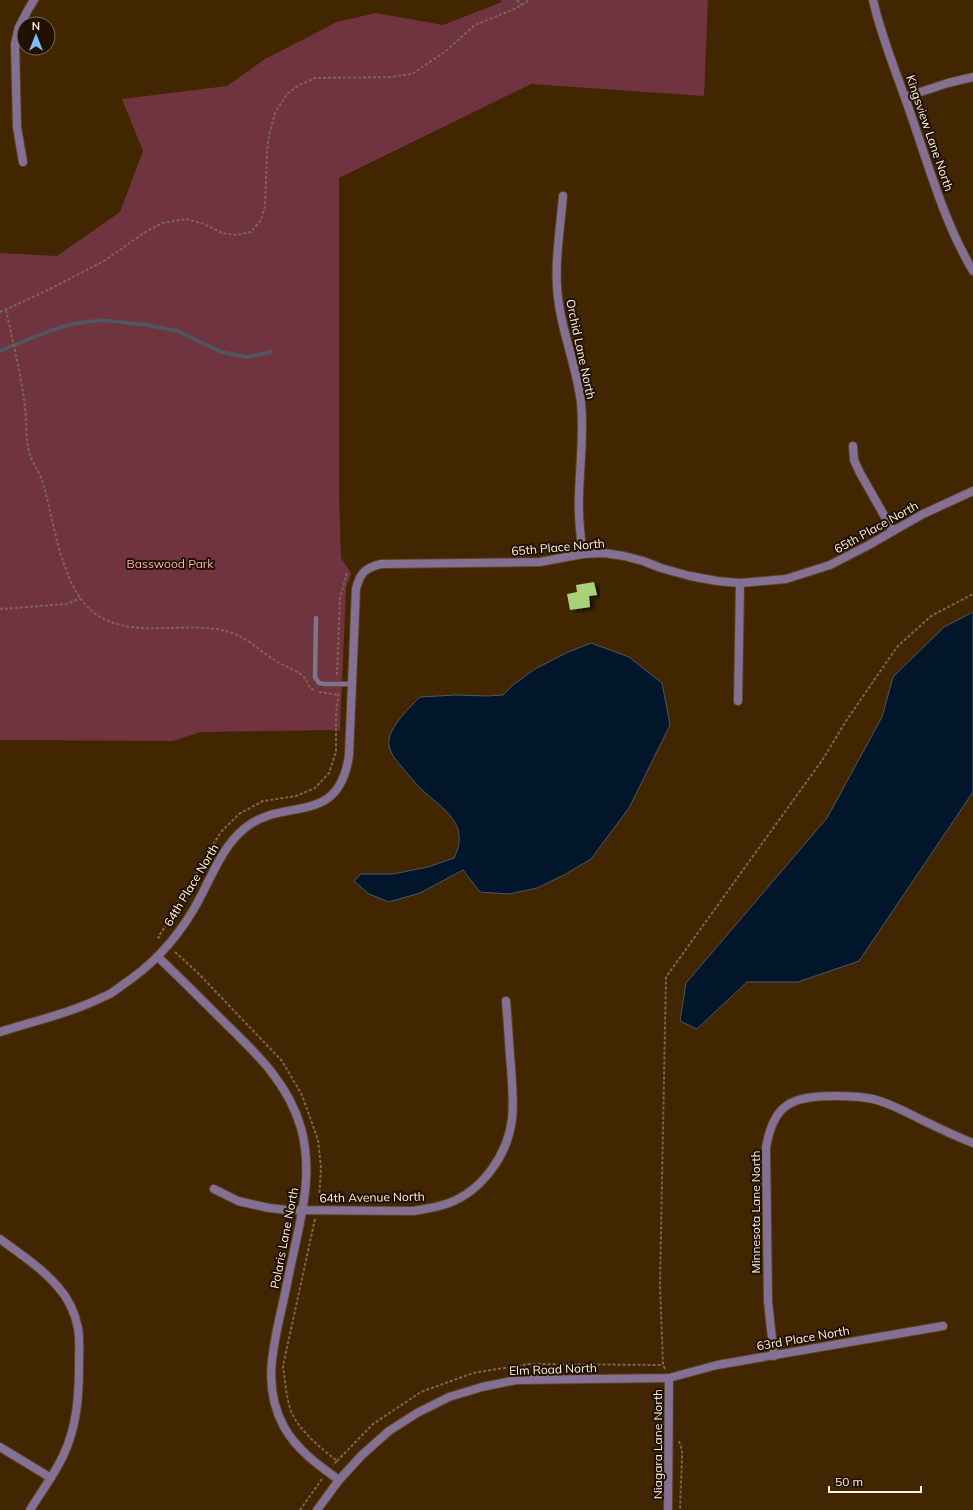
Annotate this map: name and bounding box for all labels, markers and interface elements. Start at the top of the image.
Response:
north arrow [16,16,56,56]
text: N [32,19,40,33]
street label: Kingsview Lane North [903,73,957,193]
street label: Orchid Lane North [563,298,599,400]
street label: 65th Place North [831,498,921,556]
street label: 65th Place North [511,535,605,559]
park label: Basswood Park [127,556,214,571]
street label: 64th Place North [160,841,222,929]
street label: Minnesota Lane North [748,1150,763,1274]
street label: Polaris Lane North [267,1186,301,1290]
street label: 64th Avenue North [319,1189,425,1205]
street label: 63rd Place North [755,1322,851,1354]
street label: Elm Road North [509,1360,597,1378]
street label: Niagara Lane North [650,1389,665,1499]
scale bar [829,1468,921,1494]
text: 50 m [835,1474,863,1489]

